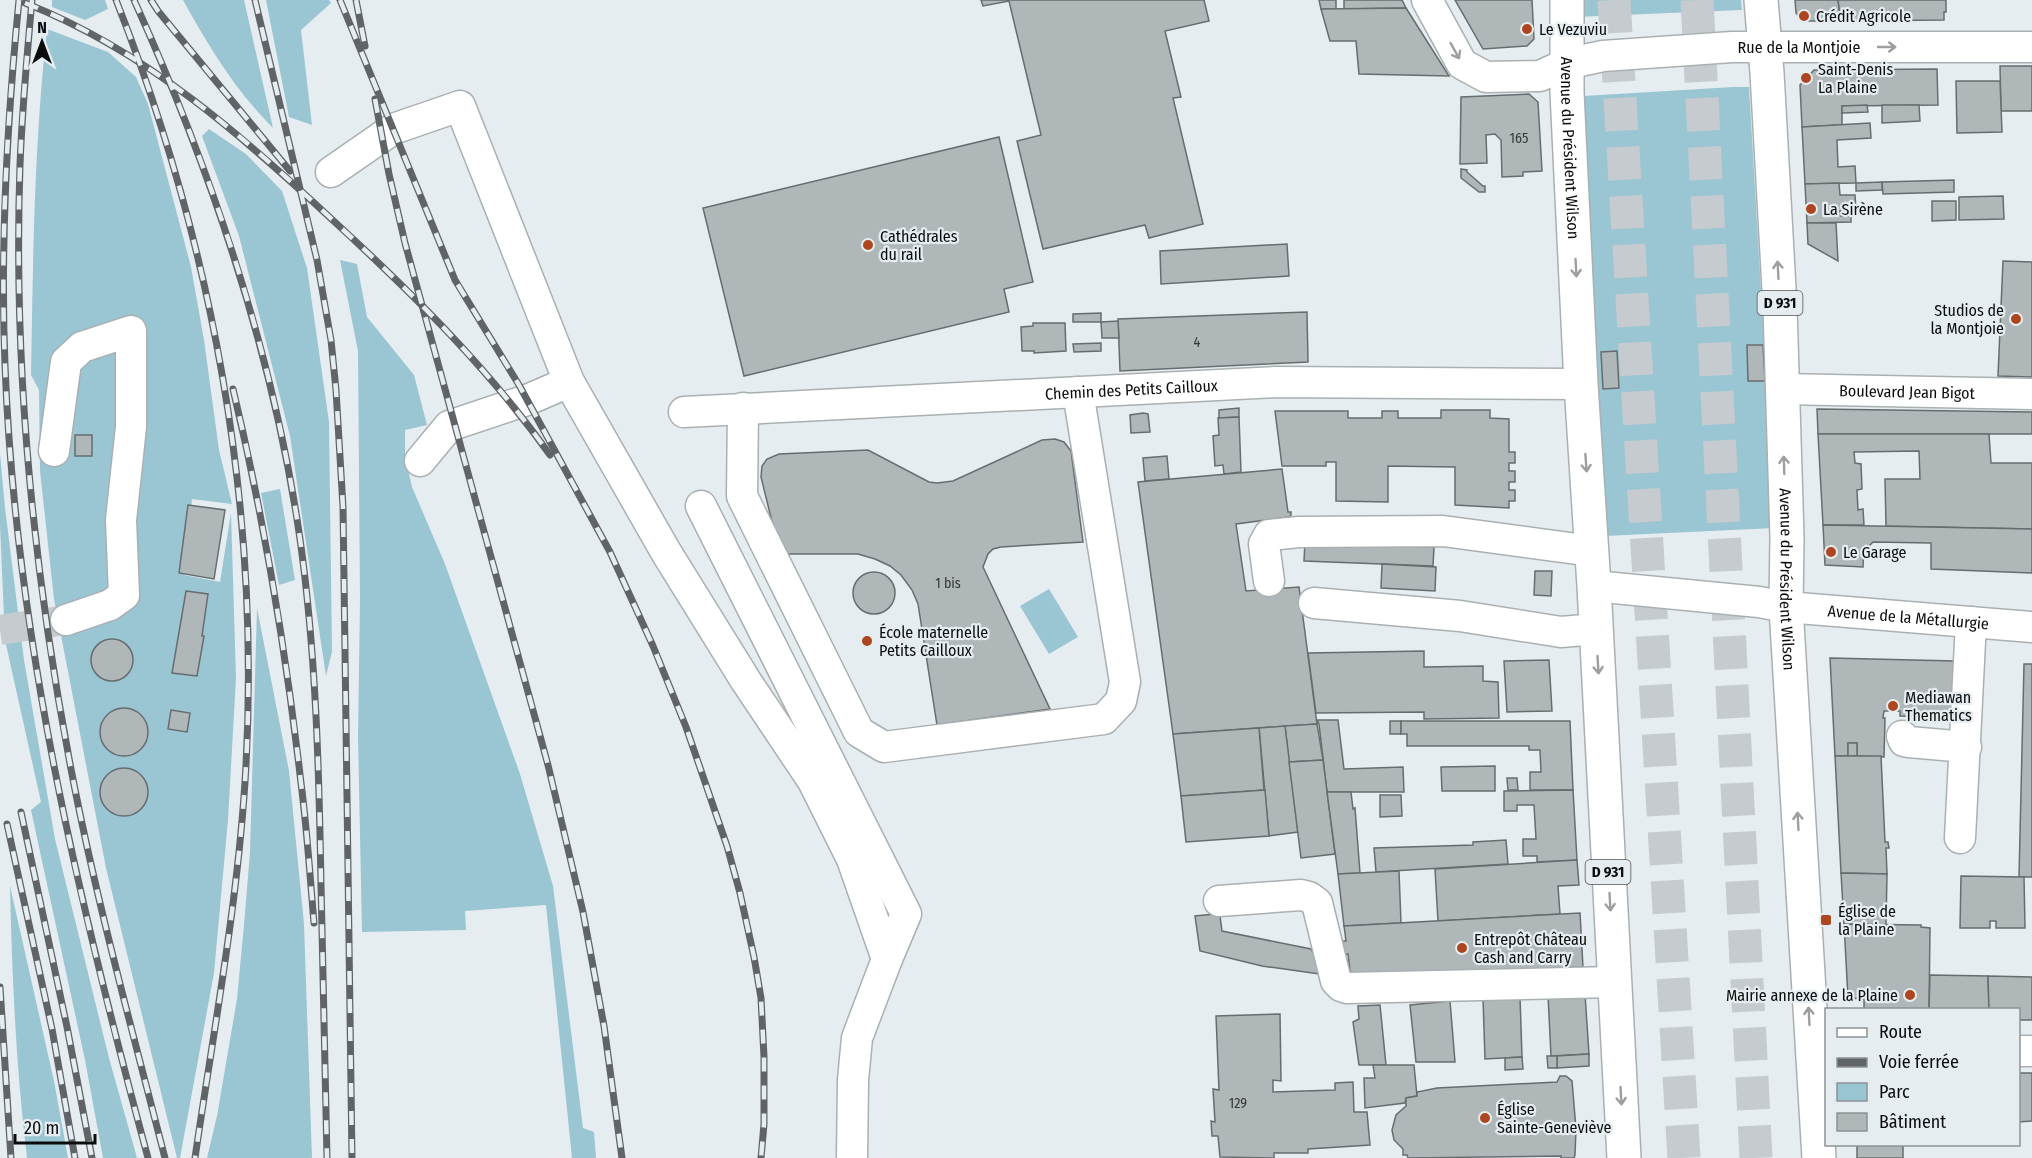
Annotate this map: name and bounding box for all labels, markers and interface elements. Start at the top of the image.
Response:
place label: Crédit Agricole [1816,7,1911,26]
marker: Crédit Agricole [1797,9,1811,23]
north arrow [12,12,72,72]
text: N [37,18,47,37]
place label: Le Vezuviu [1539,20,1607,39]
marker: Le Vezuviu [1520,22,1534,36]
street label: Rue de la Montjoie [1738,38,1860,57]
one-way arrow [1876,41,1896,53]
one-way arrow [1449,42,1461,59]
street label: Avenue du Président Wilson [1557,57,1584,240]
place label: Saint-Denis La Plaine [1818,60,1893,97]
marker: Saint-Denis La Plaine [1799,71,1813,85]
house number: 165 [1510,130,1528,147]
place label: La Sirène [1823,200,1883,219]
marker: La Sirène [1804,202,1818,216]
place label: Cathédrales du rail [880,227,958,264]
marker: Cathédrales du rail [861,238,875,252]
one-way arrow [1570,258,1581,278]
one-way arrow [1772,261,1783,281]
road number: D 931 [1758,291,1802,315]
place label: Studios de la Montjoie [1930,301,2004,338]
marker: Studios de la Montjoie [2009,312,2023,326]
house number: 4 [1194,334,1201,351]
street label: Chemin des Petits Cailloux [1045,375,1218,403]
street label: Boulevard Jean Bigot [1839,381,1976,402]
one-way arrow [1581,452,1592,472]
one-way arrow [1779,455,1790,475]
street label: Avenue du Président Wilson [1776,488,1799,671]
place label: Le Garage [1843,543,1906,562]
marker: Le Garage [1824,545,1838,559]
house number: 1 bis [935,575,961,592]
street label: Avenue de la Métallurgie [1827,601,1990,633]
place label: École maternelle Petits Cailloux [879,623,988,660]
marker: École maternelle Petits Cailloux [860,634,874,648]
one-way arrow [1592,655,1603,675]
place label: Mediawan Thematics [1905,688,1972,725]
marker: Mediawan Thematics [1886,699,1900,713]
one-way arrow [1792,812,1803,832]
road number: D 931 [1586,860,1630,884]
one-way arrow [1605,891,1616,911]
place label: Église de la Plaine [1838,902,1896,939]
marker: Église de la Plaine [1819,913,1833,927]
place label: Entrepôt Château Cash and Carry [1474,930,1587,967]
marker: Entrepôt Château Cash and Carry [1455,941,1469,955]
place label: Mairie annexe de la Plaine [1726,986,1898,1005]
marker: Mairie annexe de la Plaine [1903,988,1917,1002]
one-way arrow [1803,1006,1814,1026]
legend [1825,1008,2020,1146]
text: Route [1879,1021,1922,1043]
text: Voie ferrée [1879,1051,1959,1073]
text: Parc [1879,1081,1910,1103]
one-way arrow [1615,1086,1626,1106]
house number: 129 [1229,1095,1247,1112]
place label: Église Sainte-Geneviève [1497,1100,1611,1137]
scale bar [15,1107,94,1145]
marker: Église Sainte-Geneviève [1478,1111,1492,1125]
text: Bâtiment [1879,1111,1946,1133]
text: 20 m [24,1117,59,1139]

